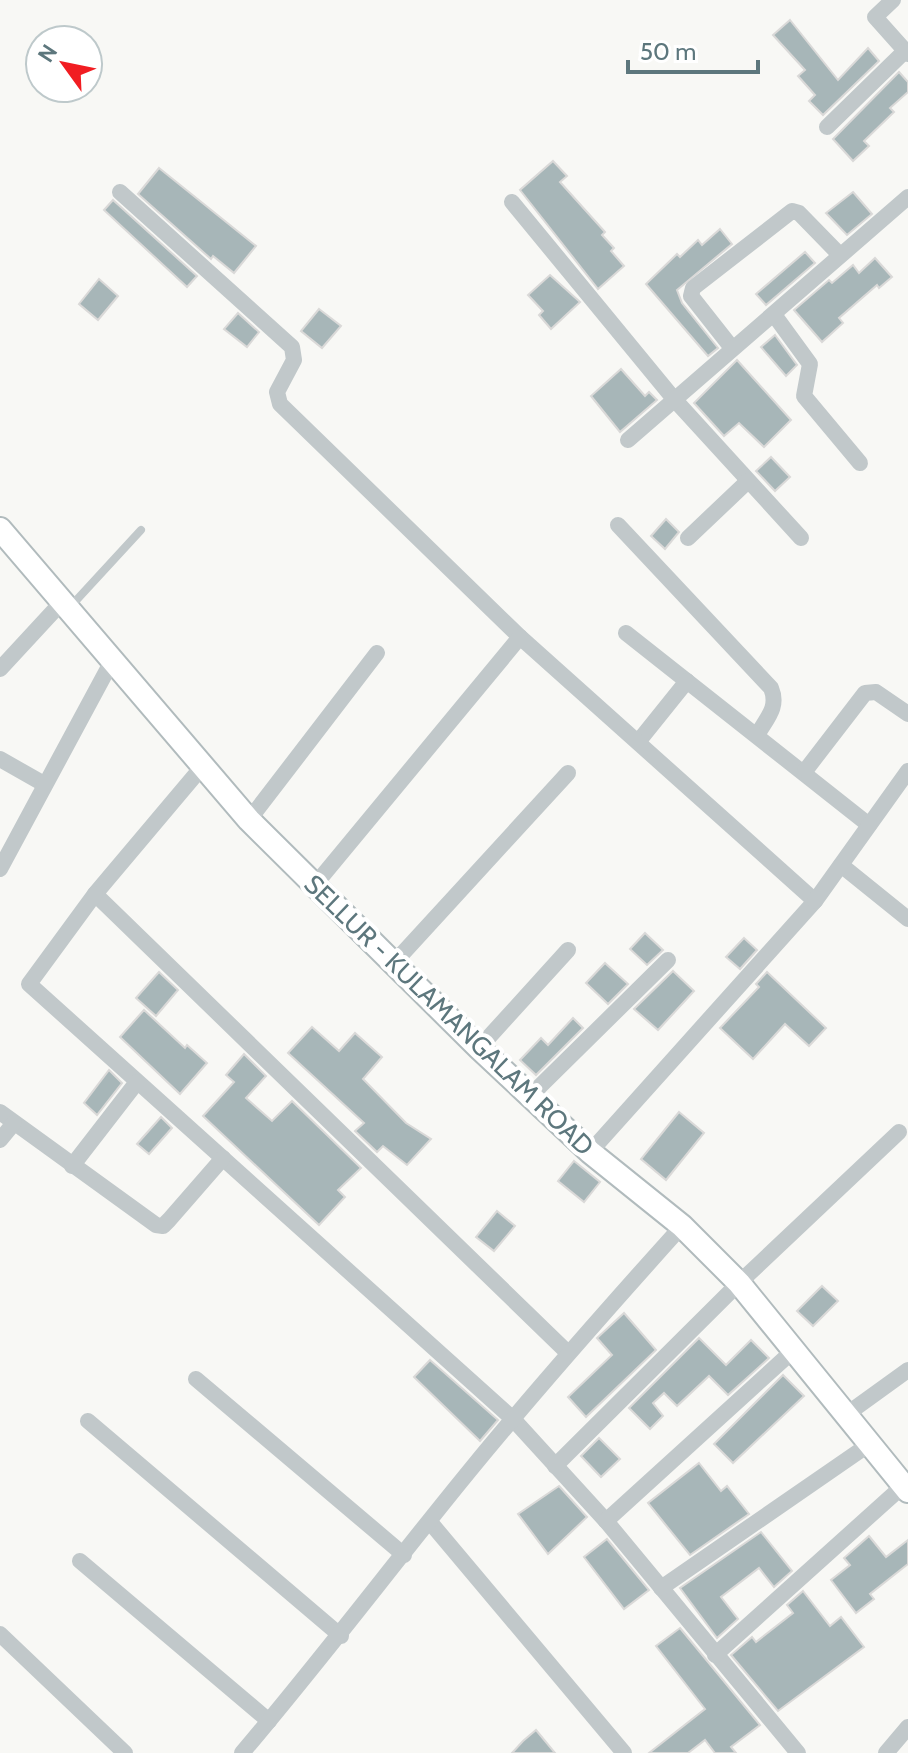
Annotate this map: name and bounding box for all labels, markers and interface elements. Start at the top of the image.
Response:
north arrow [24,24,104,104]
scale bar [628,24,758,74]
text: 50 m [640,37,696,66]
text: N [32,40,63,67]
street label: SELLUR - KULAMANGALAM ROAD [298,868,600,1162]

